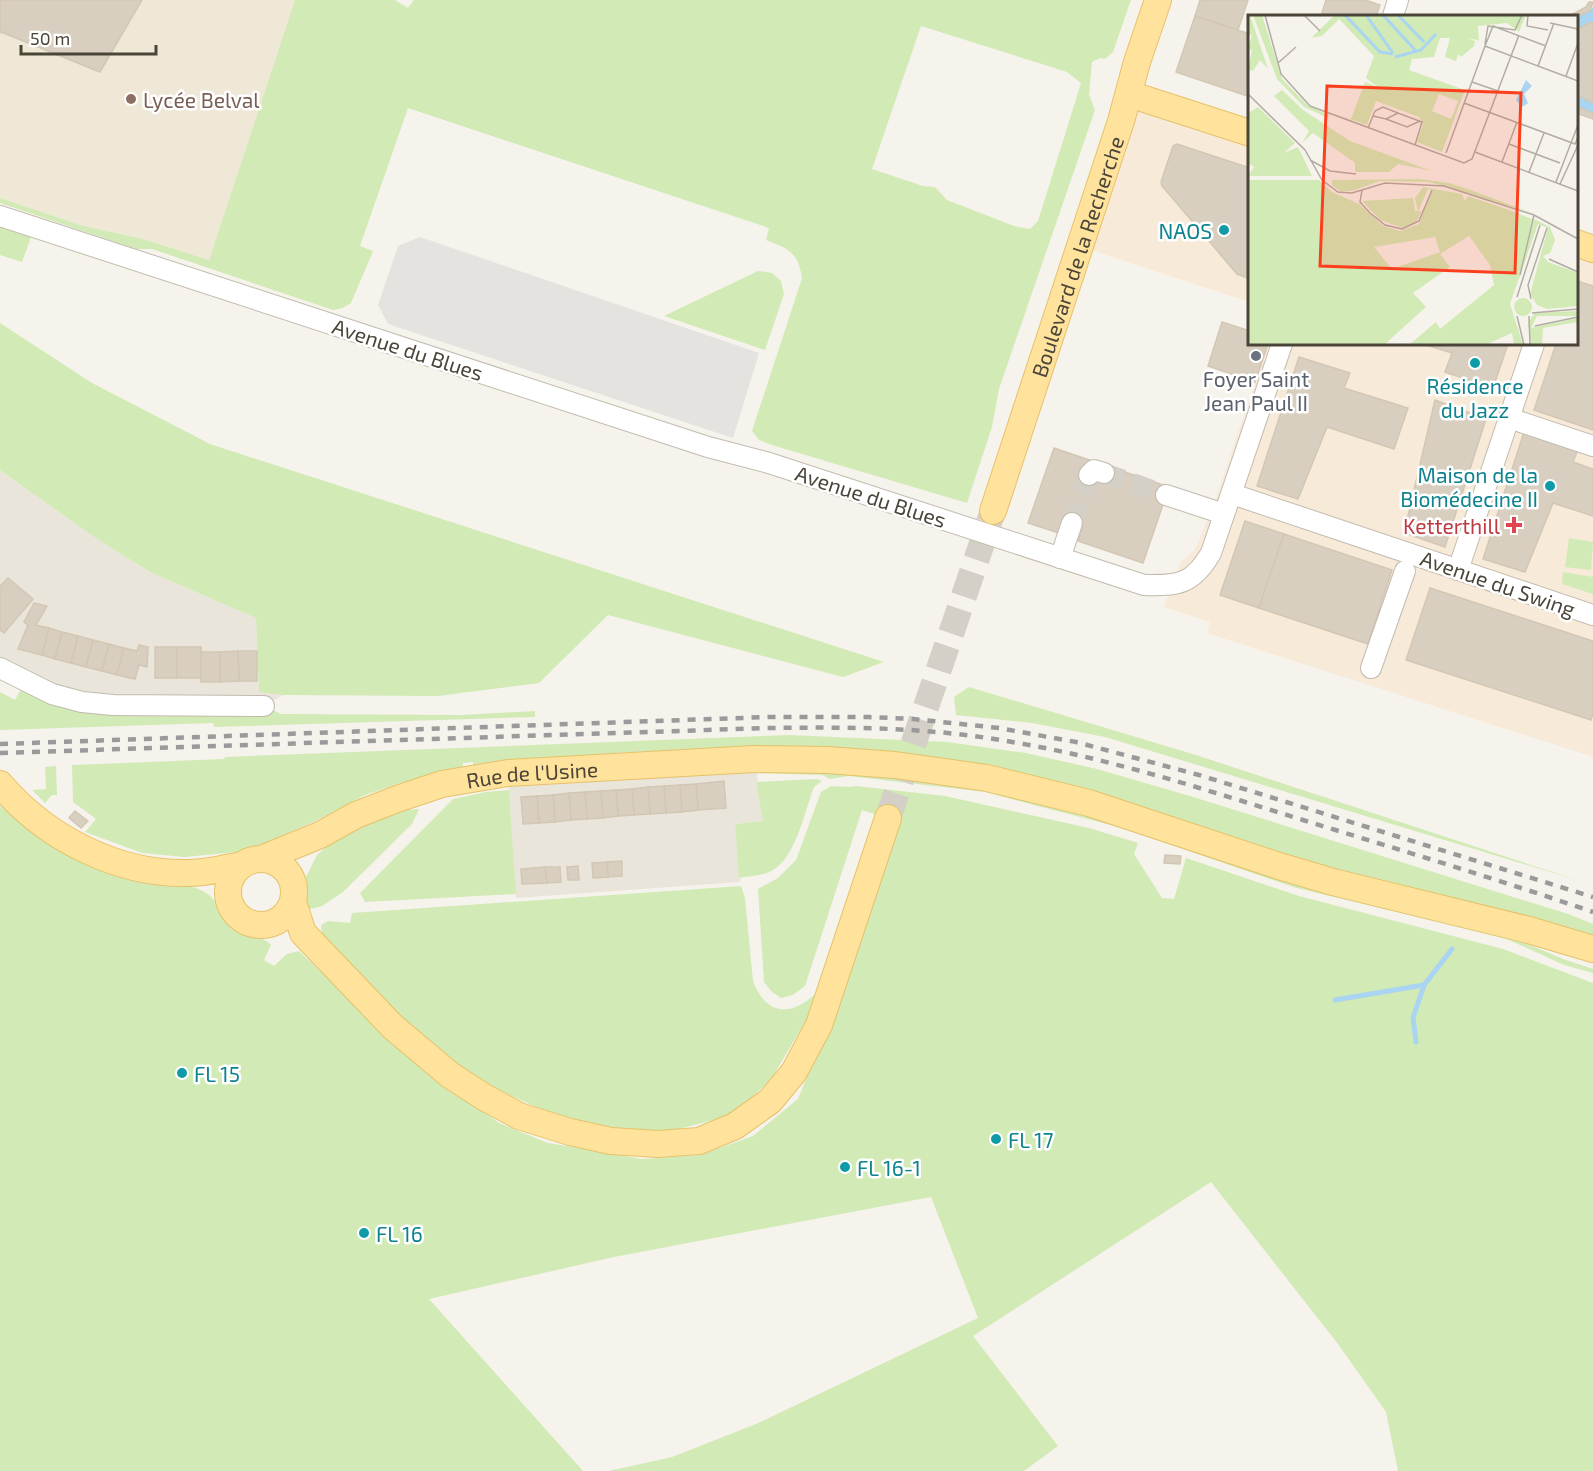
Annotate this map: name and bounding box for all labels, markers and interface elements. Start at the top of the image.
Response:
inset map [1248,15,1578,345]
scale bar [21,18,156,56]
text: 50 m [30,27,70,49]
place label: Lycée Belval [143,87,260,112]
marker: Lycée Belval [124,92,138,106]
street label: Boulevard de la Recherche [1025,133,1128,380]
place label: NAOS [1158,218,1212,243]
marker: NAOS [1217,223,1231,237]
street label: Avenue du Blues [330,313,486,385]
marker: Foyer Saint Jean Paul II [1249,349,1263,363]
marker: Résidence du Jazz [1468,356,1482,370]
place label: Foyer Saint Jean Paul II [1203,366,1309,415]
place label: Résidence du Jazz [1427,373,1523,422]
street label: Avenue du Blues [793,460,949,532]
place label: Maison de la Biomédecine II [1400,462,1538,511]
marker: Maison de la Biomédecine II [1543,479,1557,493]
place label: Ketterthill [1403,513,1501,538]
marker: Ketterthill [1505,516,1523,534]
street label: Avenue du Swing [1417,545,1579,621]
street label: Rue de l'Usine [464,755,599,792]
place label: FL 15 [194,1061,240,1086]
marker: FL 15 [175,1066,189,1080]
place label: FL 17 [1008,1127,1054,1152]
marker: FL 17 [989,1132,1003,1146]
place label: FL 16-1 [857,1155,921,1180]
marker: FL 16-1 [838,1160,852,1174]
place label: FL 16 [376,1221,423,1246]
marker: FL 16 [357,1226,371,1240]

